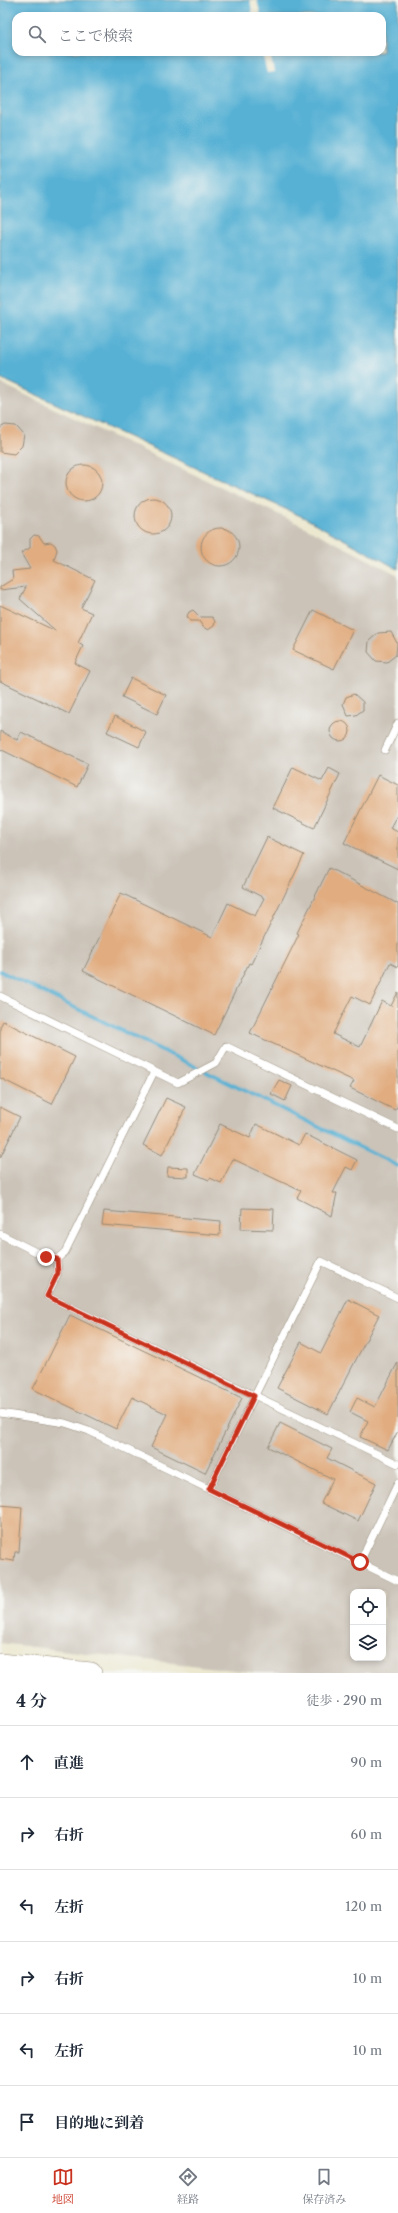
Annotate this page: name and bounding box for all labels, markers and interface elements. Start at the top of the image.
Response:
search box [12,12,386,56]
icon: search [26,23,48,45]
text: ここで検索 [58,26,133,45]
route end [37,1248,55,1266]
route start [351,1553,369,1571]
map controls [350,1589,386,1661]
button: locate [350,1589,386,1625]
button: layers [350,1625,386,1661]
text: 4 分 [16,1691,47,1711]
text: 徒歩 · 290 m [307,1692,382,1708]
icon: ahead [16,1751,38,1773]
text: 直進 [54,1753,84,1772]
text: 90 m [351,1754,382,1770]
icon: right [16,1823,38,1845]
text: 右折 [54,1825,84,1844]
text: 60 m [351,1826,382,1842]
icon: left [16,1895,38,1917]
text: 左折 [54,1897,84,1916]
text: 120 m [345,1898,382,1914]
icon: right [16,1967,38,1989]
text: 右折 [54,1969,84,1988]
text: 10 m [353,1970,382,1986]
icon: left [16,2039,38,2061]
text: 左折 [54,2041,84,2060]
text: 10 m [353,2042,382,2058]
icon: arrive [16,2111,38,2133]
text: 目的地に到着 [54,2113,144,2132]
tab: 地図 [52,2166,74,2206]
tab: 経路 [177,2166,199,2206]
tab: 保存済み [302,2166,346,2206]

